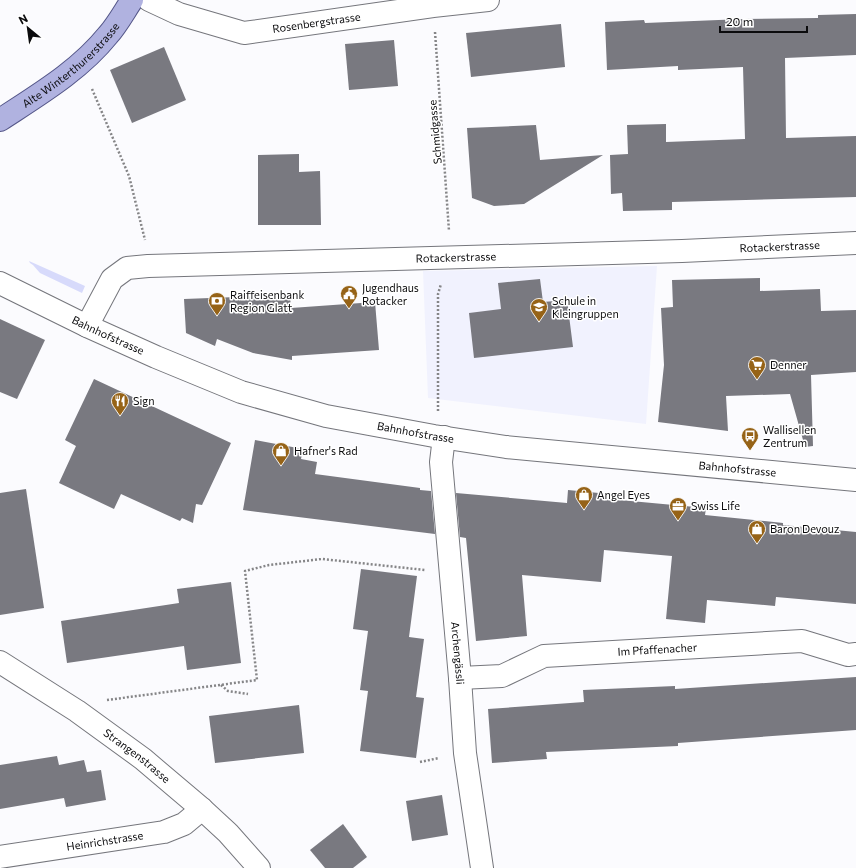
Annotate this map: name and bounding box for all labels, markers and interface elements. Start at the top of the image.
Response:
north arrow [8,8,48,48]
scale bar [720,8,807,34]
street label: Rosenbergstrasse [272,9,361,35]
text: N [16,11,30,27]
text: 20 m [726,14,753,28]
street label: Alte Winterthurerstrasse [19,20,122,110]
street label: Schmidgasse [425,99,444,165]
street label: Rotackerstrasse [739,238,820,254]
street label: Rotackerstrasse [416,249,496,264]
place label: Jugendhaus Rotacker [362,281,419,307]
public building icon: Jugendhaus Rotacker [339,284,359,309]
place label: Raiffeisenbank Region Glatt [230,288,304,314]
bank icon: Raiffeisenbank Region Glatt [207,291,227,316]
place label: Schule in Kleingruppen [552,294,619,320]
school or university icon: Schule in Kleingruppen [529,297,549,322]
street label: Bahnhofstrasse [70,313,147,357]
supermarket icon: Denner [747,355,767,380]
place label: Denner [770,358,807,371]
restaurant icon: Sign [110,391,130,416]
place label: Sign [133,394,155,407]
street label: Bahnhofstrasse [376,419,455,445]
place label: Wallisellen Zentrum [763,423,816,449]
bus stop icon: Wallisellen Zentrum [740,426,760,451]
shop icon: Hafner's Rad [271,441,291,466]
place label: Hafner's Rad [294,444,358,457]
street label: Bahnhofstrasse [698,458,777,478]
shop icon: Angel Eyes [574,485,594,510]
place label: Angel Eyes [597,488,650,501]
office icon: Swiss Life [668,496,688,521]
place label: Swiss Life [691,499,740,512]
shop icon: Baron Devouz [747,519,767,544]
place label: Baron Devouz [770,522,840,535]
street label: Archengässli [449,621,467,685]
street label: Im Pfaffenacher [617,640,698,658]
street label: Strangenstrasse [101,726,173,785]
street label: Heinrichstrasse [65,828,144,853]

